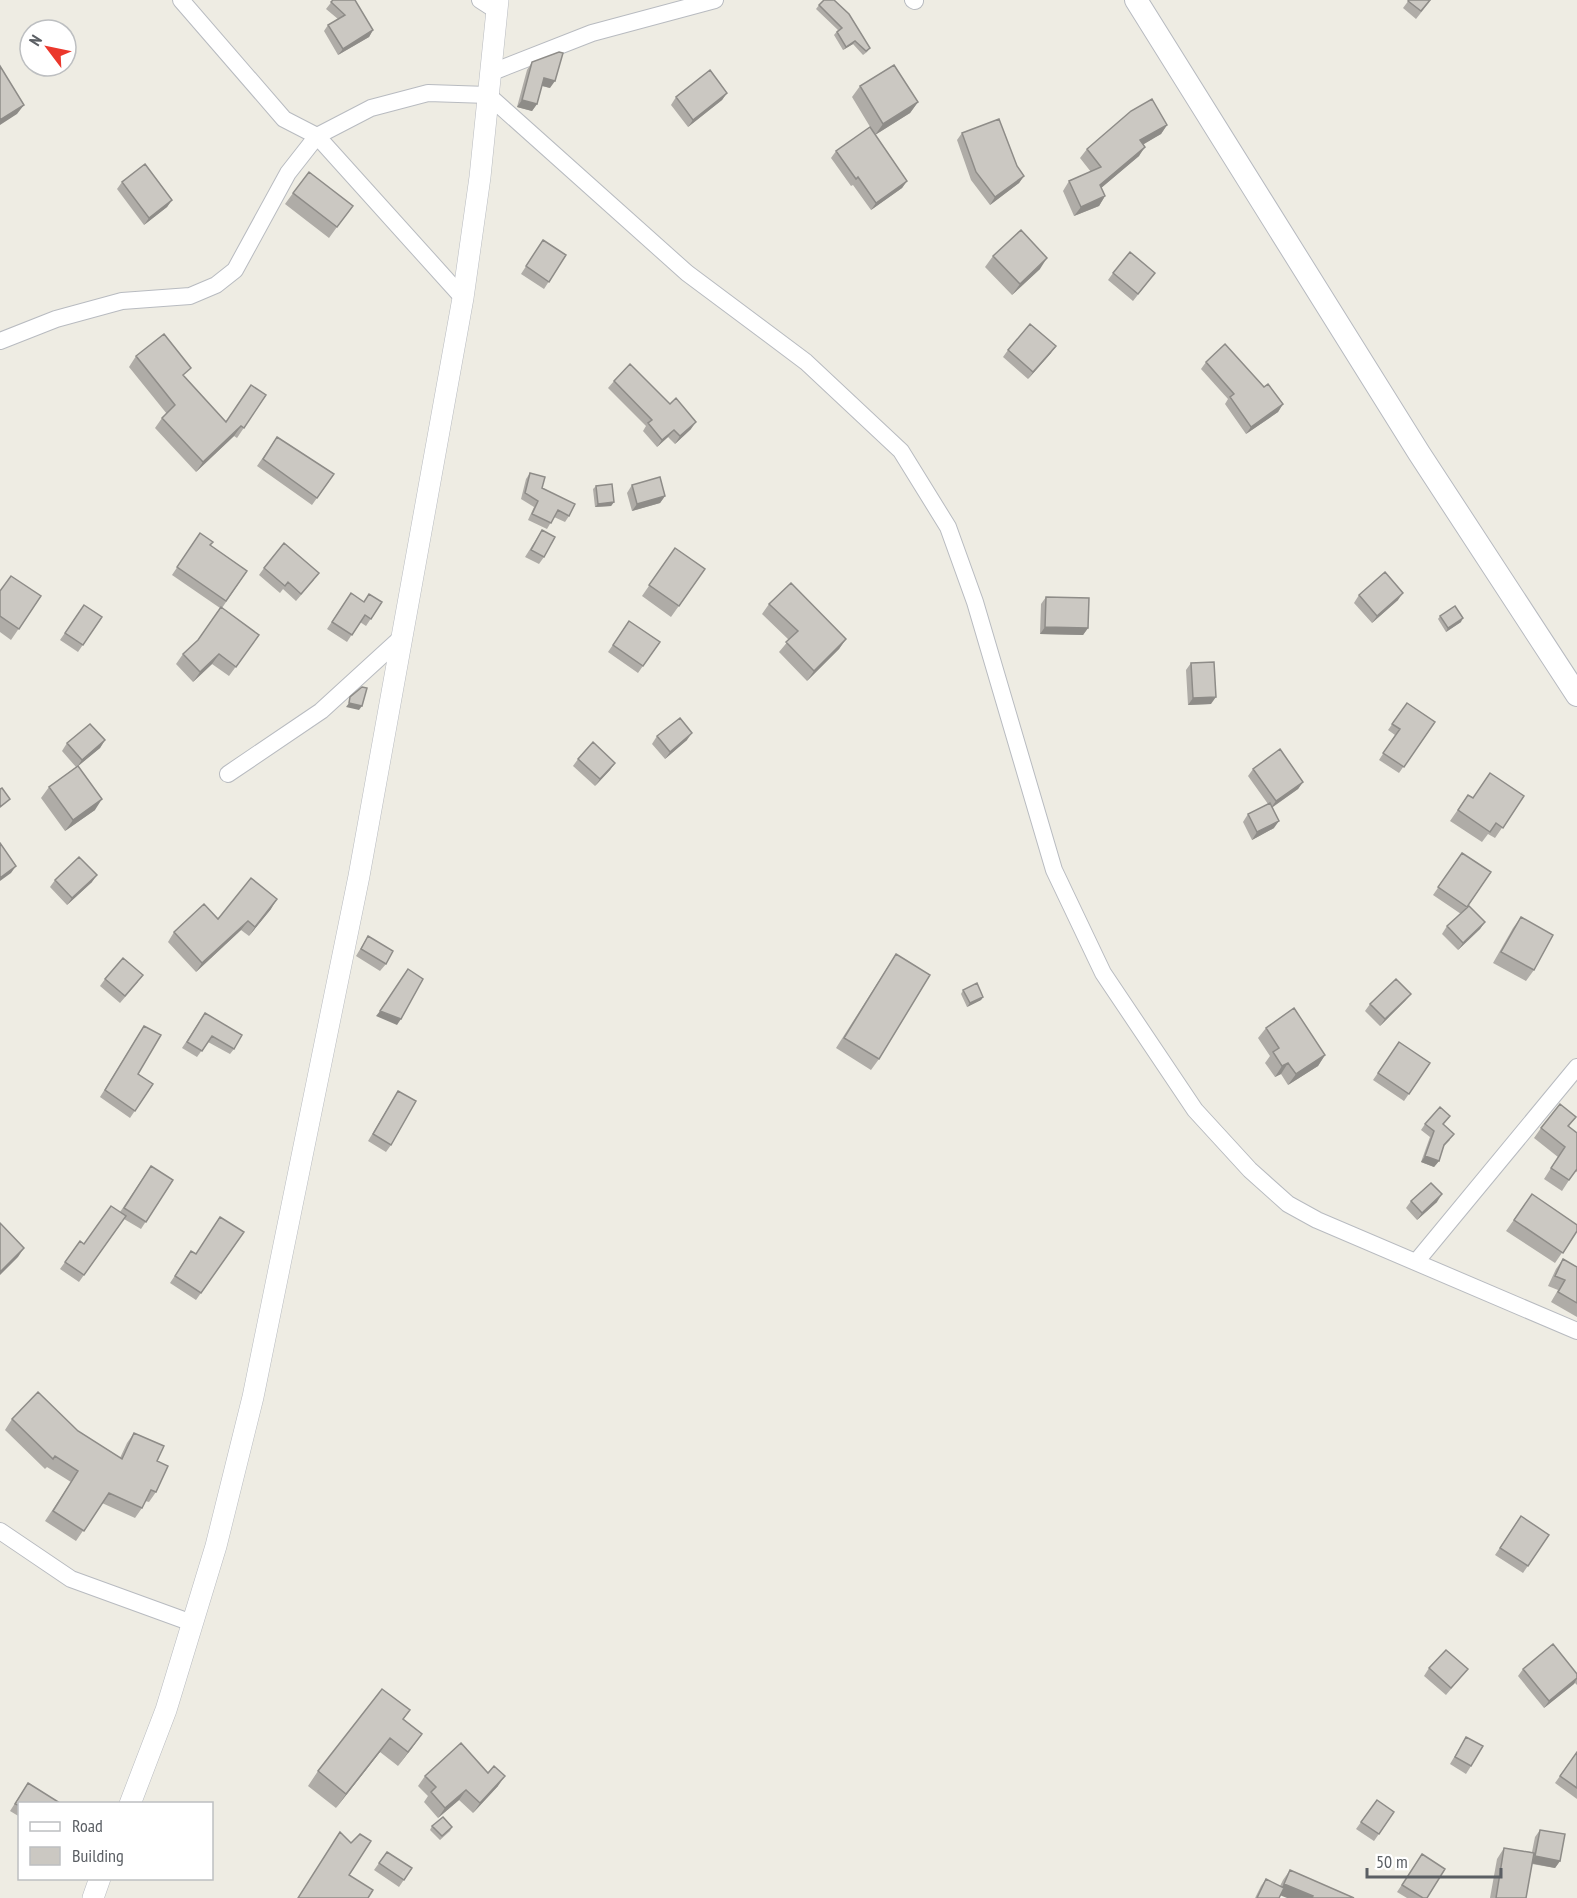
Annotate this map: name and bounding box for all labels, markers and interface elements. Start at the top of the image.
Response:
north arrow [18,18,78,78]
text: N [25,31,46,49]
legend [18,1802,213,1880]
text: Road [72,1814,103,1837]
scale bar [1367,1841,1500,1879]
text: Building [72,1844,124,1867]
text: 50 m [1376,1850,1408,1873]

